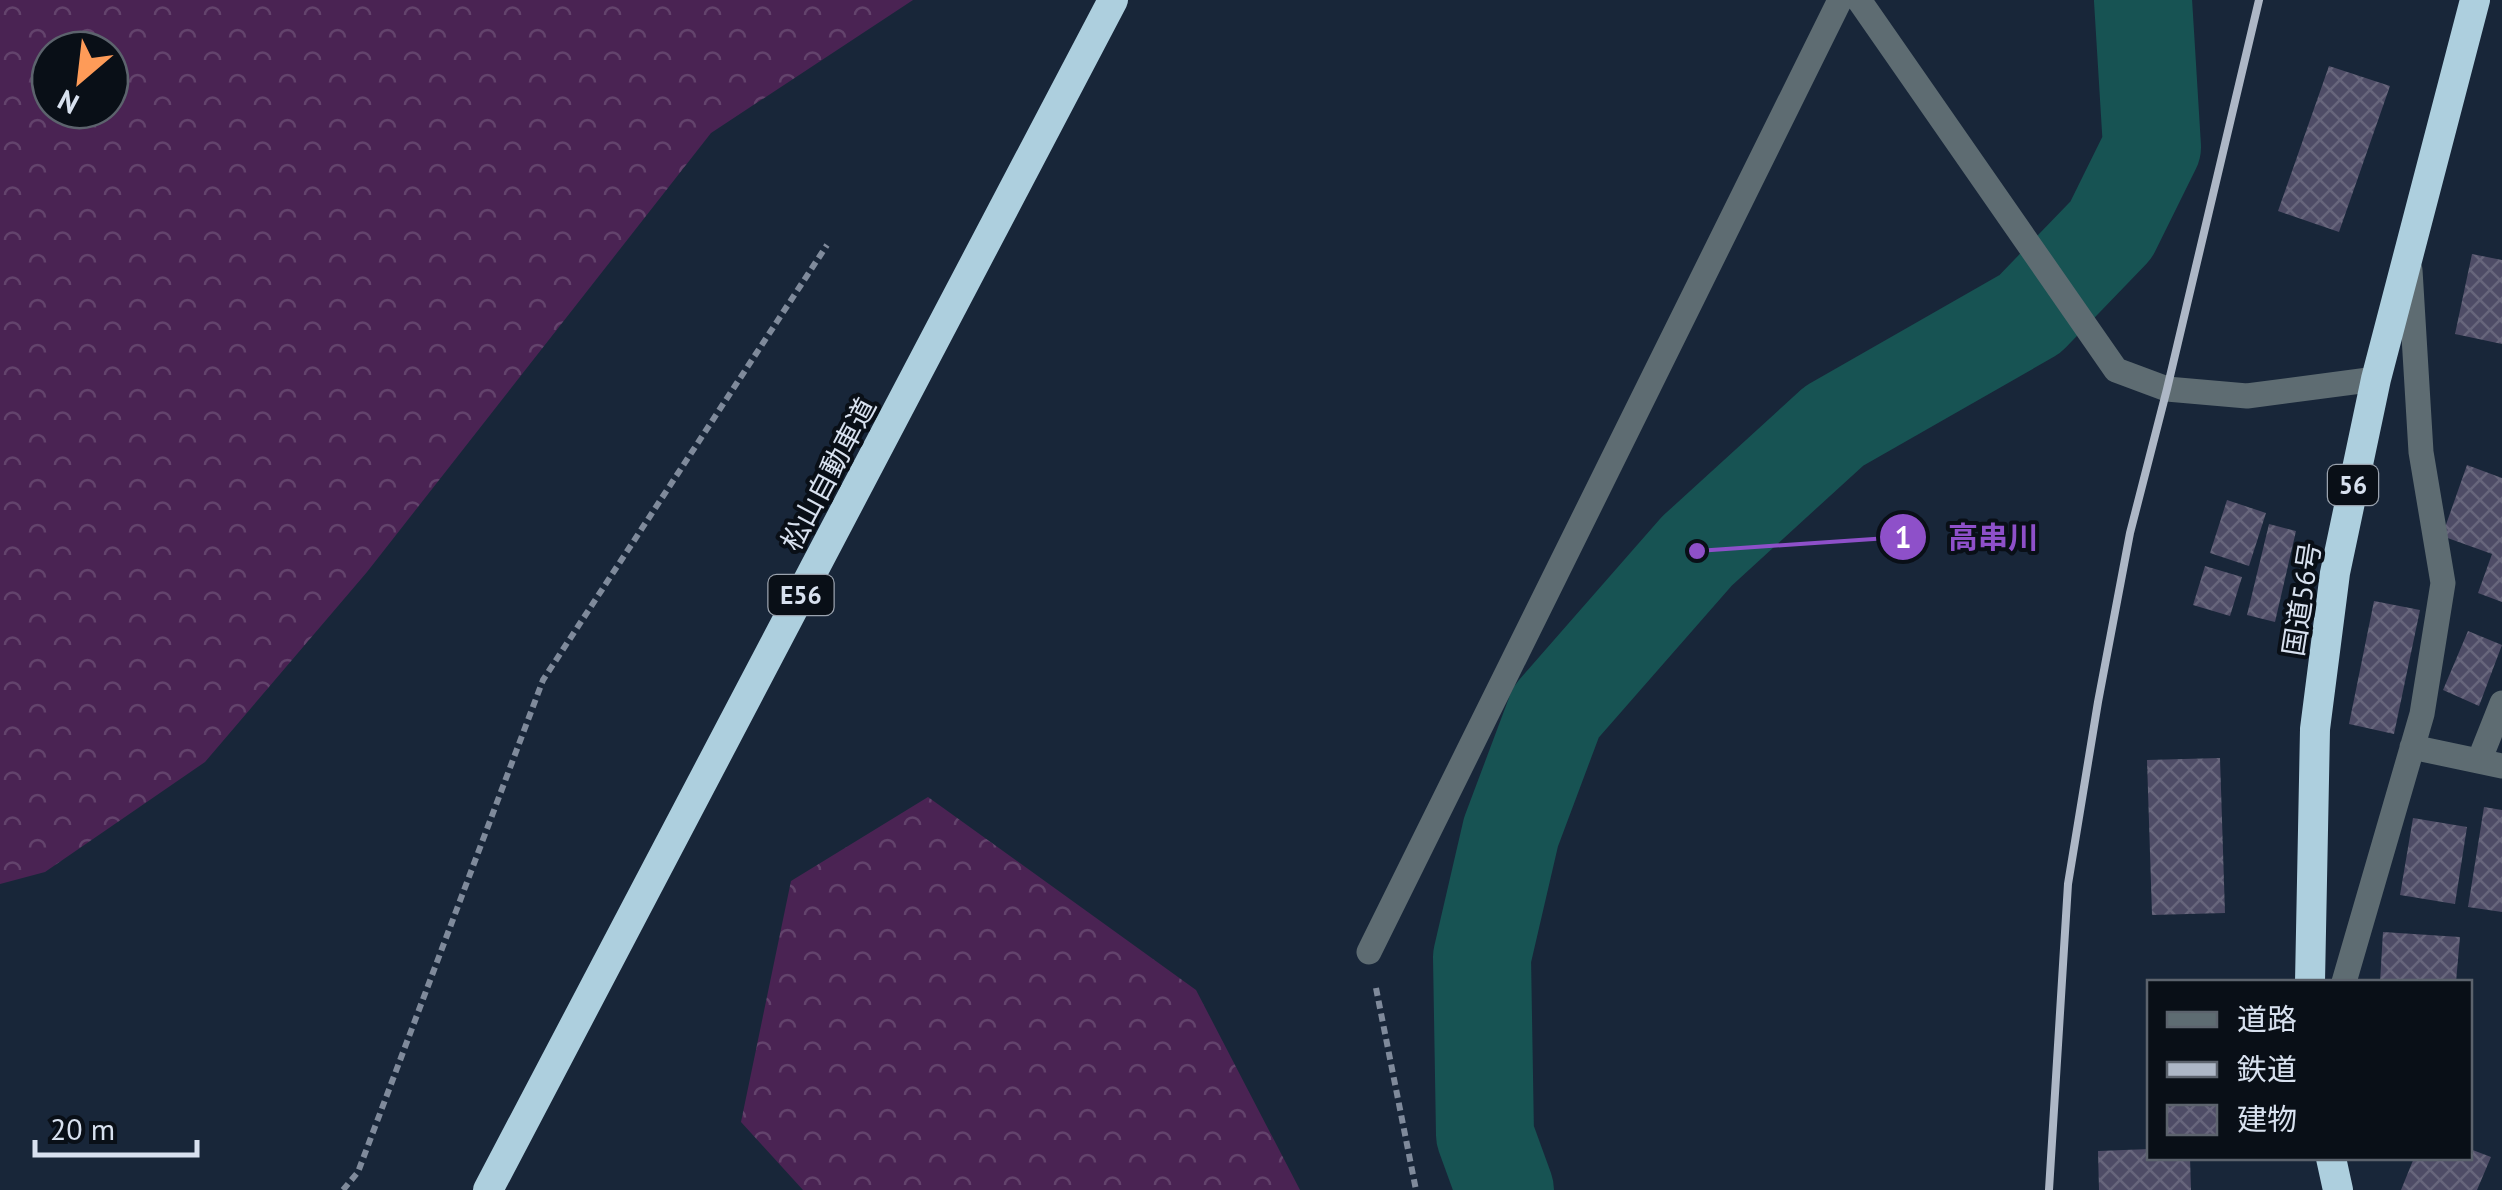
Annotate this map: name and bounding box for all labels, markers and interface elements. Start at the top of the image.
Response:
north arrow [30,30,130,130]
text: N [51,82,85,123]
street label: 松山自動車道 [772,391,884,557]
road number: 56 [2328,465,2378,505]
callout: 高串川 [1878,507,2058,567]
text: 1 [1894,517,1912,556]
text: 高串川 [1948,517,2038,556]
street label: 国道56号 [2274,540,2328,658]
road number: E56 [768,575,834,615]
legend [2147,980,2472,1160]
text: 道路 [2237,999,2297,1038]
text: 鉄道 [2237,1049,2297,1088]
scale bar [35,1095,198,1157]
text: 建物 [2237,1099,2297,1138]
text: 20 m [50,1109,115,1148]

